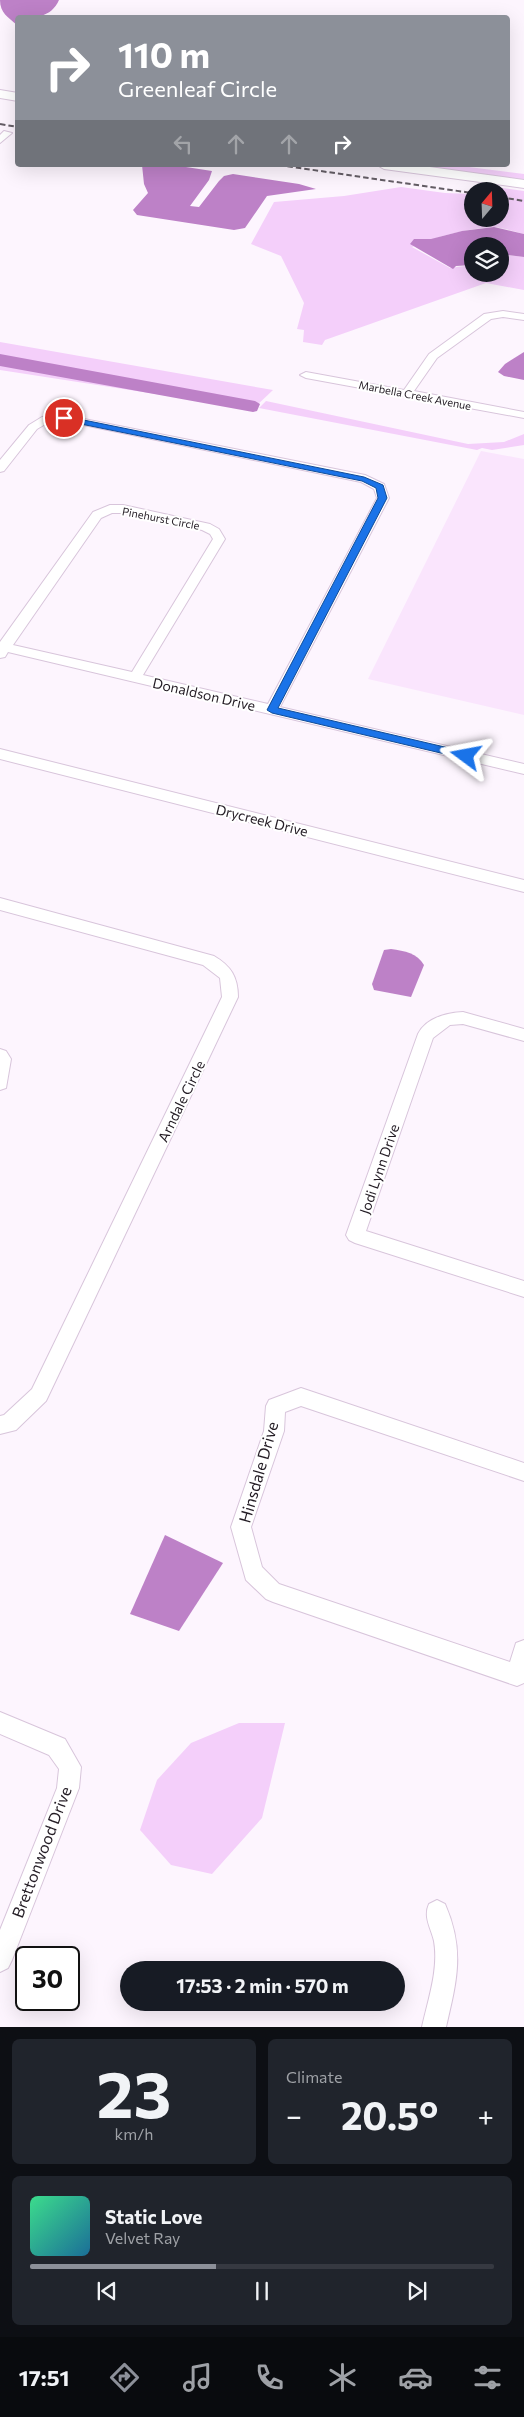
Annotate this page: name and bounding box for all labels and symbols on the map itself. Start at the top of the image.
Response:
north arrow [464,182,509,228]
street label: Marbella Creek Avenue [358,378,473,412]
pin [43,397,85,439]
street label: Pinehurst Circle [121,504,201,532]
street label: Donaldson Drive [151,674,257,714]
position arrow [439,729,491,781]
street label: Drycreek Drive [214,800,310,840]
street label: Arndale Circle [154,1057,208,1145]
street label: Jodi Lynn Drive [356,1122,402,1216]
street label: Hinsdale Drive [234,1419,282,1525]
street label: Brettonwood Drive [7,1784,75,1920]
speed limit sign: 30 [15,1946,80,2011]

